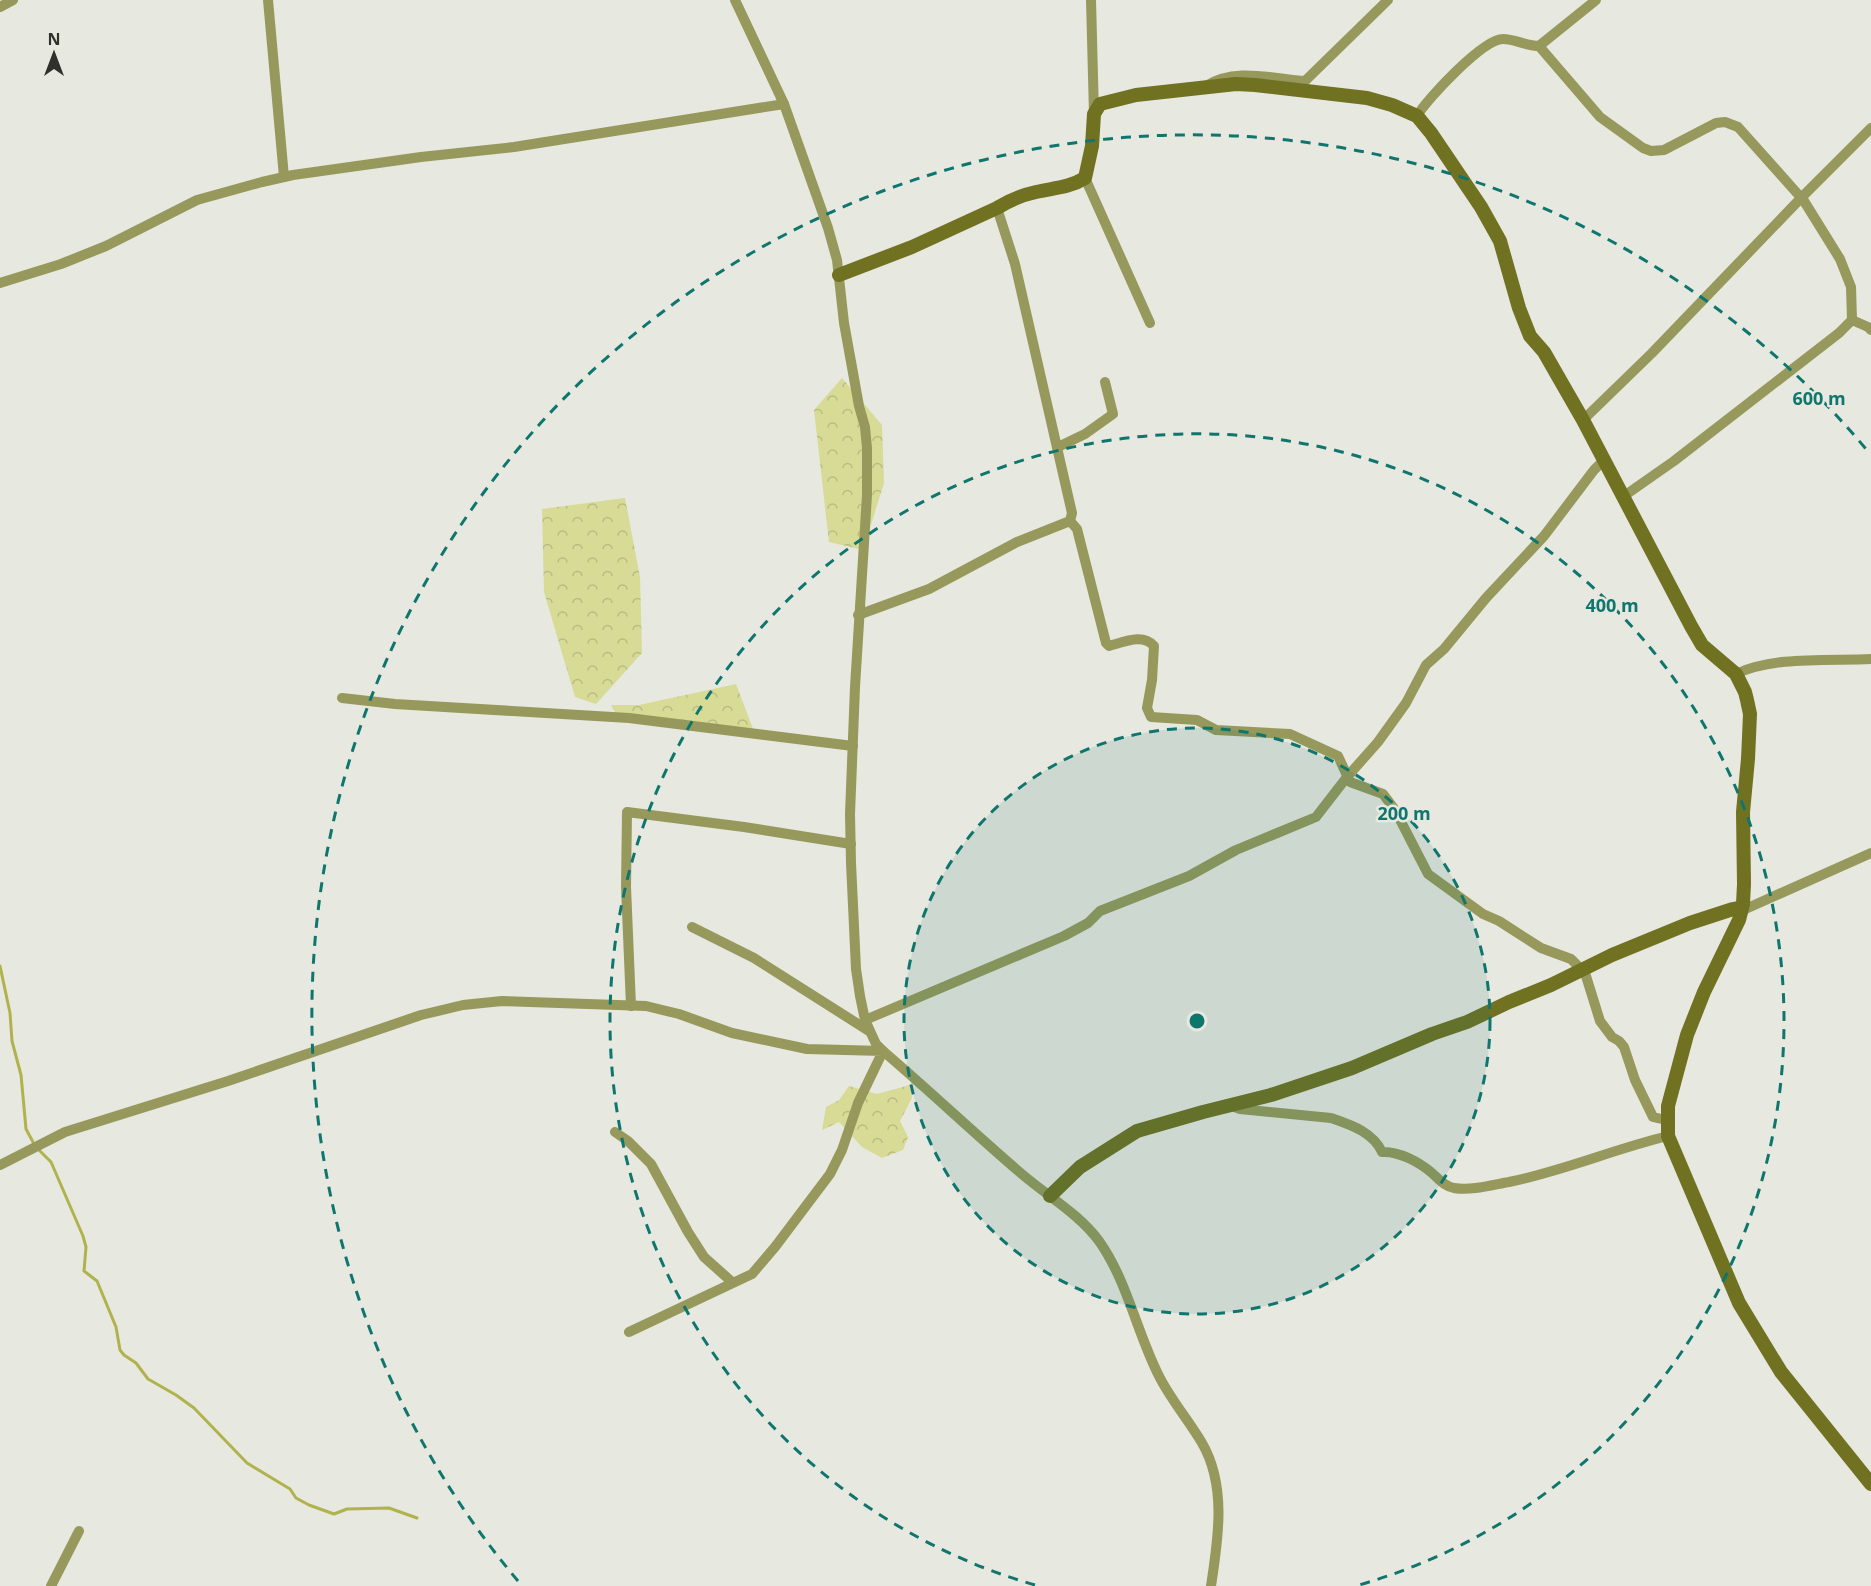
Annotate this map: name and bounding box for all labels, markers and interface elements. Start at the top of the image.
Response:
north arrow [24,24,84,84]
text: N [47,28,61,50]
text: 600 m [1792,386,1846,410]
text: 400 m [1585,593,1639,617]
text: 200 m [1377,801,1431,825]
centre of rings [1187,1011,1207,1031]

